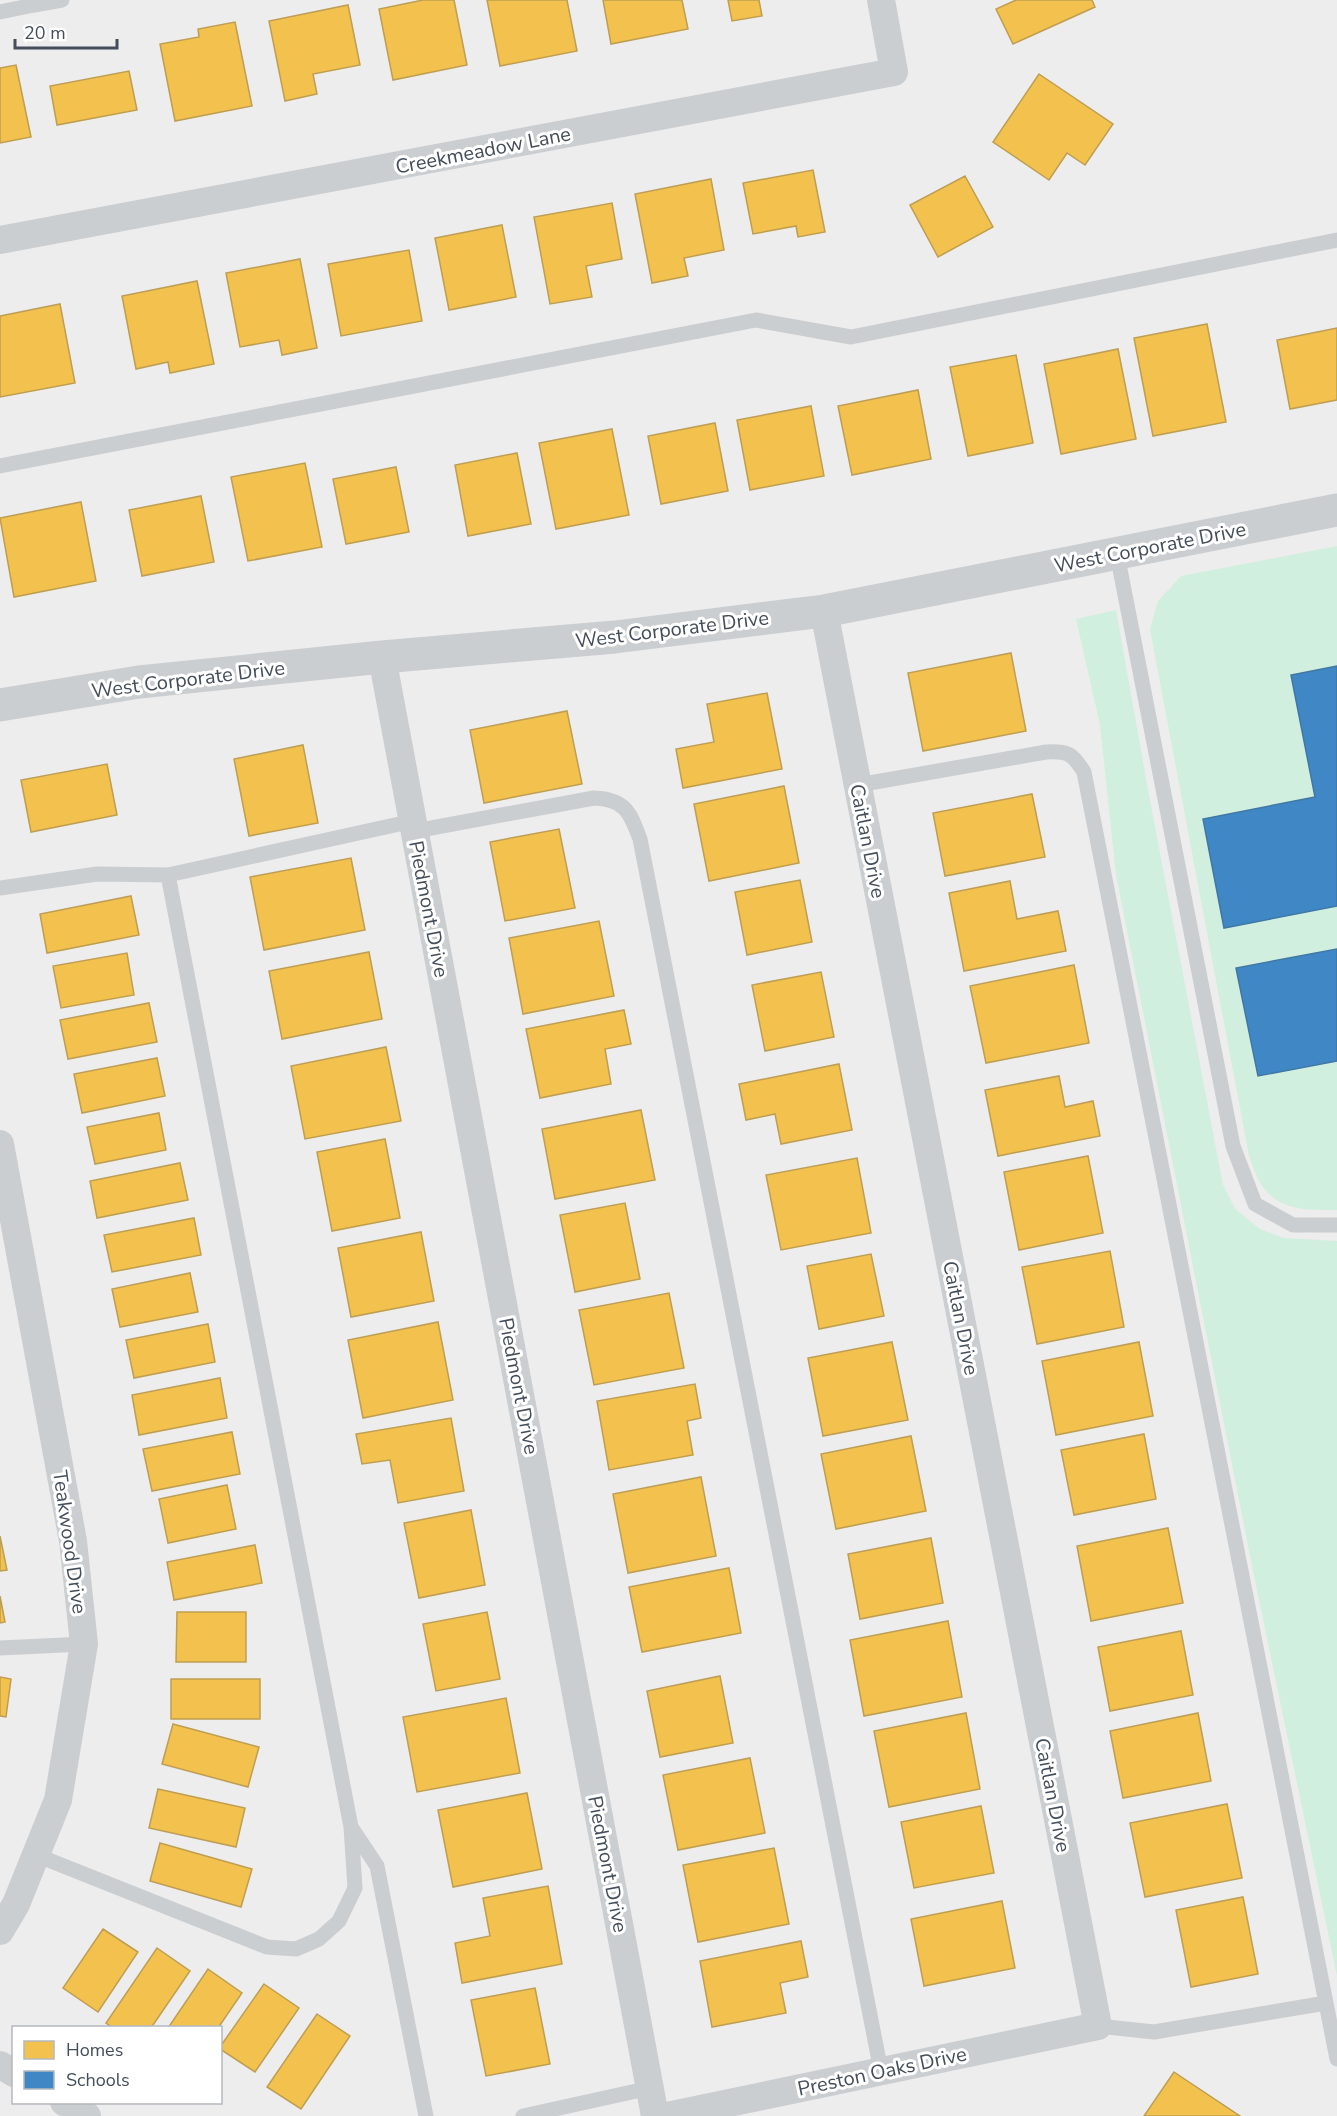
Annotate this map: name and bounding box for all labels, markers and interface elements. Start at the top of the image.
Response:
scale bar [15,12,117,50]
text: 20 m [24,21,66,45]
street label: Creekmeadow Lane [393,120,573,181]
street label: West Corporate Drive [1052,516,1248,579]
street label: West Corporate Drive [574,604,770,655]
street label: West Corporate Drive [90,654,286,705]
street label: Caitlan Drive [843,782,892,901]
street label: Piedmont Drive [402,838,455,980]
street label: Caitlan Drive [936,1259,985,1378]
street label: Piedmont Drive [492,1315,545,1457]
street label: Teakwood Drive [46,1469,93,1616]
street label: Caitlan Drive [1028,1736,1077,1855]
street label: Piedmont Drive [581,1793,634,1935]
legend [12,2026,222,2104]
text: Homes [66,2038,123,2062]
street label: Preston Oaks Drive [795,2040,969,2103]
text: Schools [66,2068,130,2092]

